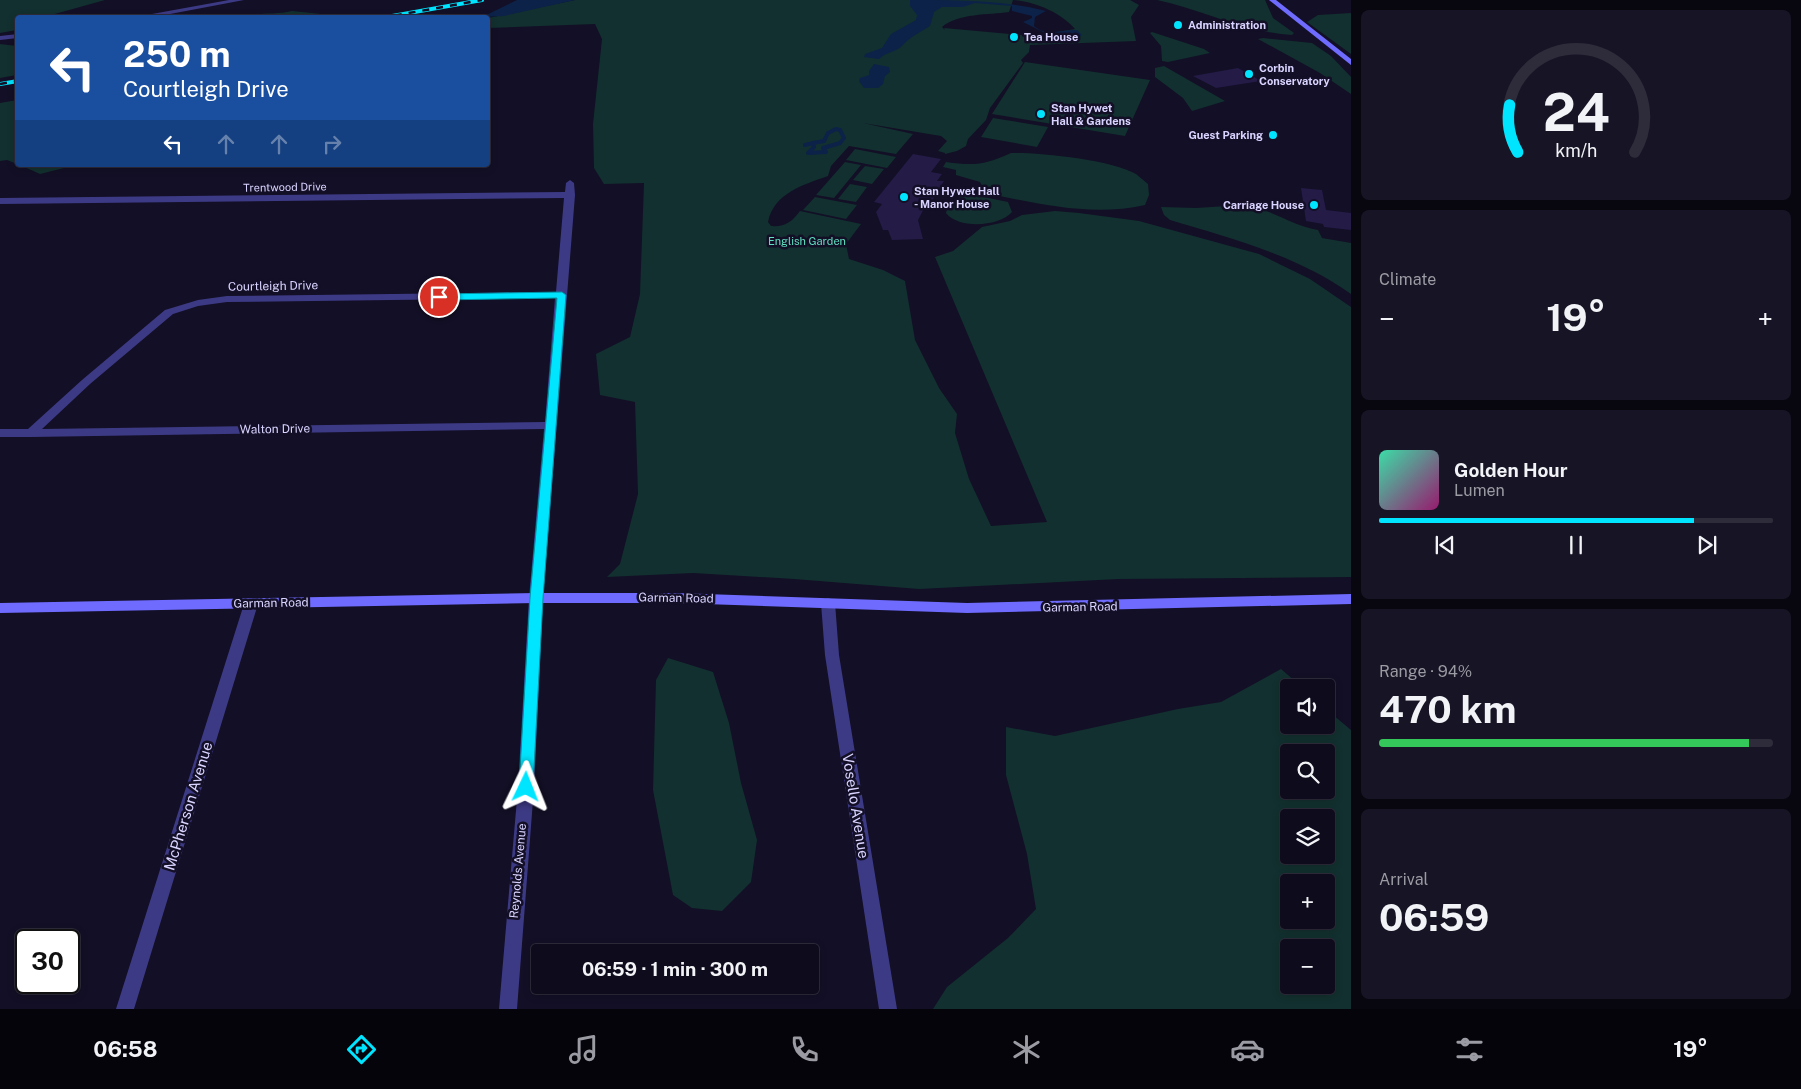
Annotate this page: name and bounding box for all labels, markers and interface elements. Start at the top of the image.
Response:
marker: Administration [1172,19,1184,31]
place label: Administration [1188,19,1266,31]
marker: Tea House [1008,31,1020,43]
place label: Tea House [1024,31,1078,43]
text: 250 m [123,34,231,75]
icon: left [40,35,105,100]
place label: Corbin Conservatory [1259,62,1330,87]
marker: Corbin Conservatory [1243,68,1255,80]
text: Courtleigh Drive [123,76,289,102]
text: 24 [1542,82,1610,143]
place label: Stan Hywet Hall & Gardens [1051,102,1131,127]
marker: Stan Hywet Hall & Gardens [1035,108,1047,120]
place label: Guest Parking [1188,129,1263,141]
marker: Guest Parking [1267,129,1279,141]
icon: left [159,130,187,158]
icon: ahead [212,130,240,158]
icon: ahead [265,130,293,158]
icon: right [318,130,346,158]
text: km/h [1555,140,1597,161]
street label: Trentwood Drive [243,180,327,194]
place label: Stan Hywet Hall - Manor House [914,185,1000,210]
marker: Stan Hywet Hall - Manor House [898,191,910,203]
place label: Carriage House [1223,199,1304,211]
marker: Carriage House [1308,199,1320,211]
park label: English Garden [768,235,846,247]
text: Climate [1379,270,1436,289]
pin [418,276,460,318]
street label: Courtleigh Drive [228,278,318,294]
icon: arrive [425,283,453,311]
text: 19° [1546,295,1606,340]
text: − [1379,302,1395,335]
text: + [1757,302,1773,335]
street label: Walton Drive [240,421,311,437]
text: Golden Hour [1454,459,1568,481]
text: Lumen [1454,481,1505,500]
icon: previous [1431,531,1459,559]
icon: pause [1562,531,1590,559]
icon: next [1693,531,1721,559]
street label: Garman Road [638,590,714,606]
street label: Garman Road [233,595,309,611]
street label: Garman Road [1042,599,1118,615]
text: Range · 94% [1379,662,1472,681]
map controls [1280,679,1335,994]
button: sound [1280,679,1335,734]
text: 470 km [1379,687,1516,732]
street label: McPherson Avenue [160,740,216,872]
button: search [1280,744,1335,799]
street label: Vosello Avenue [839,752,873,860]
position arrow [499,760,551,812]
button: layers [1280,809,1335,864]
street label: Reynolds Avenue [507,823,529,919]
text: Arrival [1379,870,1428,889]
button: + [1280,874,1335,929]
text: 06:59 [1379,895,1489,940]
speed limit sign: 30 [15,929,80,994]
button: − [1280,939,1335,994]
text: 06:59 · 1 min · 300 m [582,958,768,980]
icon: directions [344,1032,379,1067]
icon: music [566,1032,601,1067]
icon: phone [787,1032,822,1067]
icon: climate [1009,1032,1044,1067]
icon: car [1230,1032,1265,1067]
icon: filters [1452,1032,1487,1067]
text: 06:58 [93,1036,157,1062]
text: 19° [1673,1036,1708,1062]

